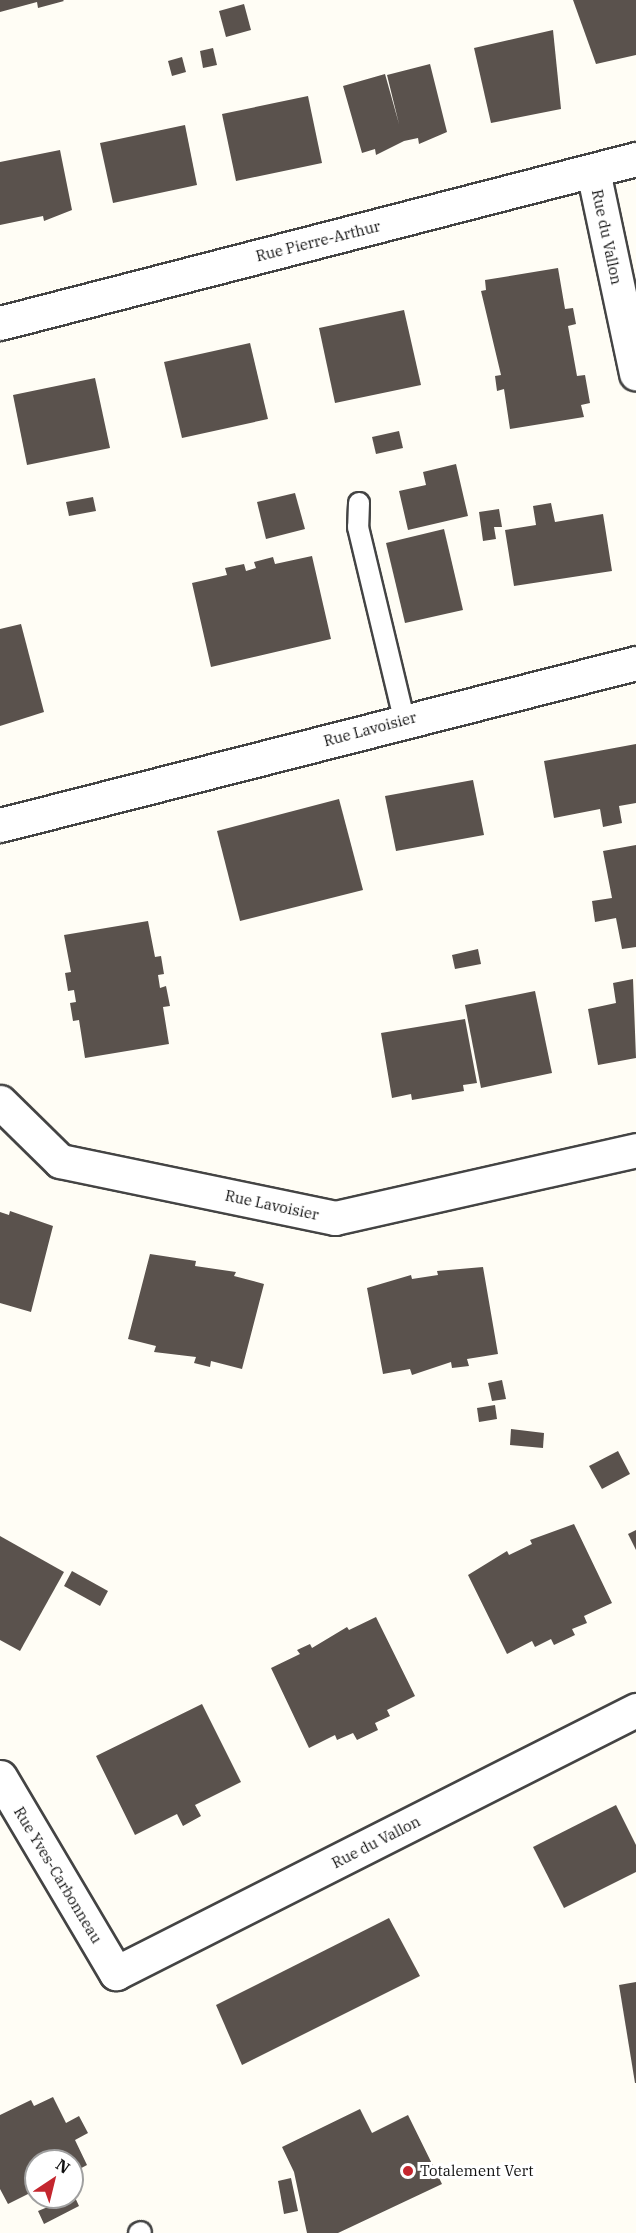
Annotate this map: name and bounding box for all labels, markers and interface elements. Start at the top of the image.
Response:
street label: Rue du Vallon [588,188,626,286]
street label: Rue Pierre-Arthur [254,217,382,265]
street label: Rue Lavoisier [322,708,418,750]
street label: Rue Lavoisier [223,1186,321,1224]
street label: Rue Yves-Carbonneau [10,1804,106,1946]
street label: Rue du Vallon [329,1812,423,1872]
north arrow [24,2149,84,2209]
text: N [52,2154,74,2178]
place label: Totalement Vert [420,2162,534,2180]
marker: Totalement Vert [401,2164,415,2178]

